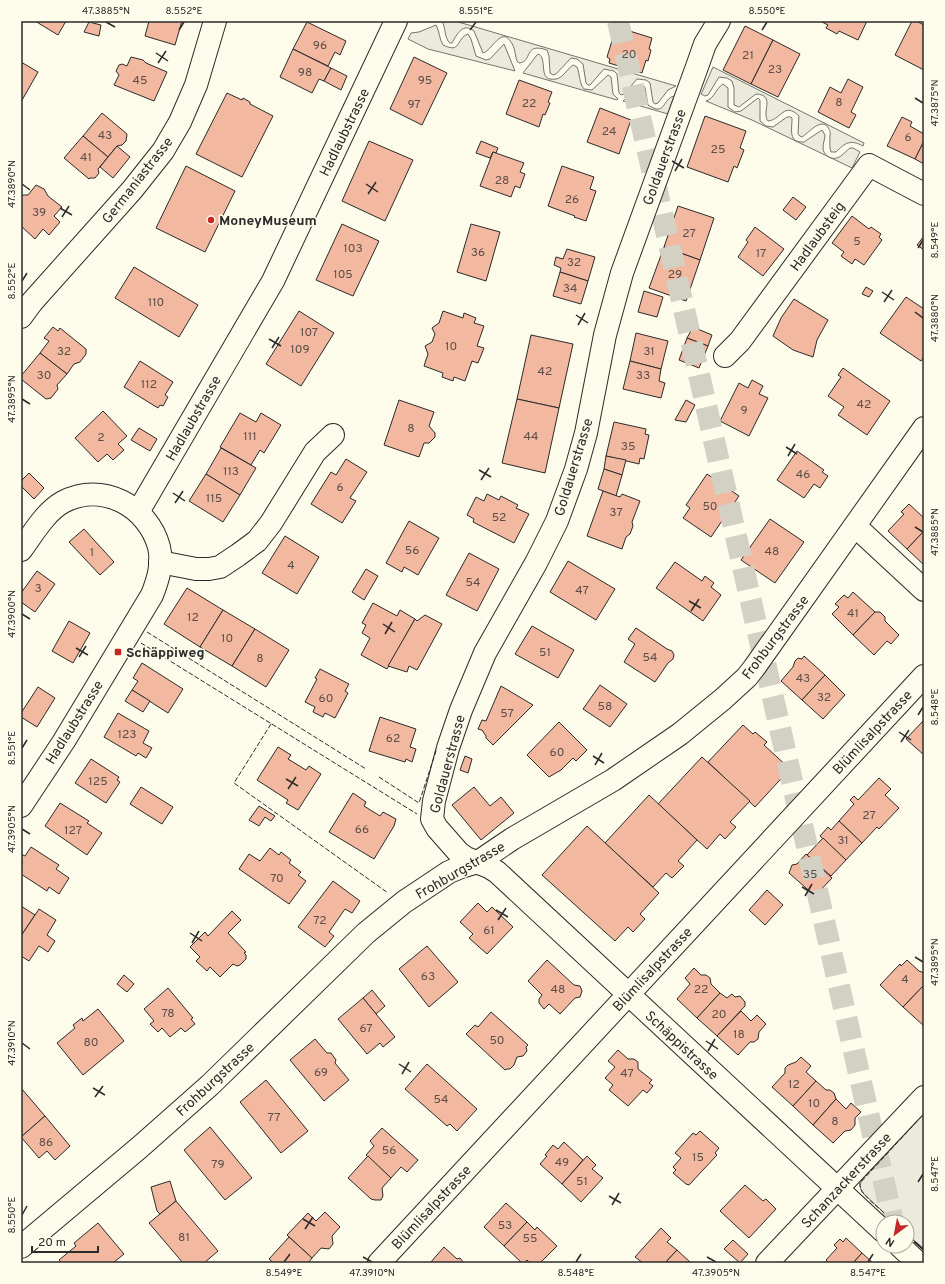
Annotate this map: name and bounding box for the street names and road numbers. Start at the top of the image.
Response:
street label: Hadlaubstrasse [317,86,374,179]
street label: Goldauerstrasse [640,107,691,208]
street label: Germaniastrasse [99,134,177,228]
street label: Hadlaubsteig [787,199,849,275]
street label: Hadlaubstrasse [163,373,226,464]
street label: Goldauerstrasse [551,416,597,518]
street label: Frohburgstrasse [739,593,813,683]
street label: Hadlaubstrasse [43,678,108,768]
street label: Blümlisalpstrasse [830,687,917,779]
street label: Goldauerstrasse [427,713,470,816]
street label: Frohburgstrasse [413,839,509,904]
street label: Blümlisalpstrasse [610,924,697,1016]
street label: Schäppistrasse [641,1008,721,1084]
street label: Frohburgstrasse [173,1040,259,1121]
street label: Schanzackerstrasse [798,1130,896,1232]
street label: Blümlisalpstrasse [389,1162,476,1254]

